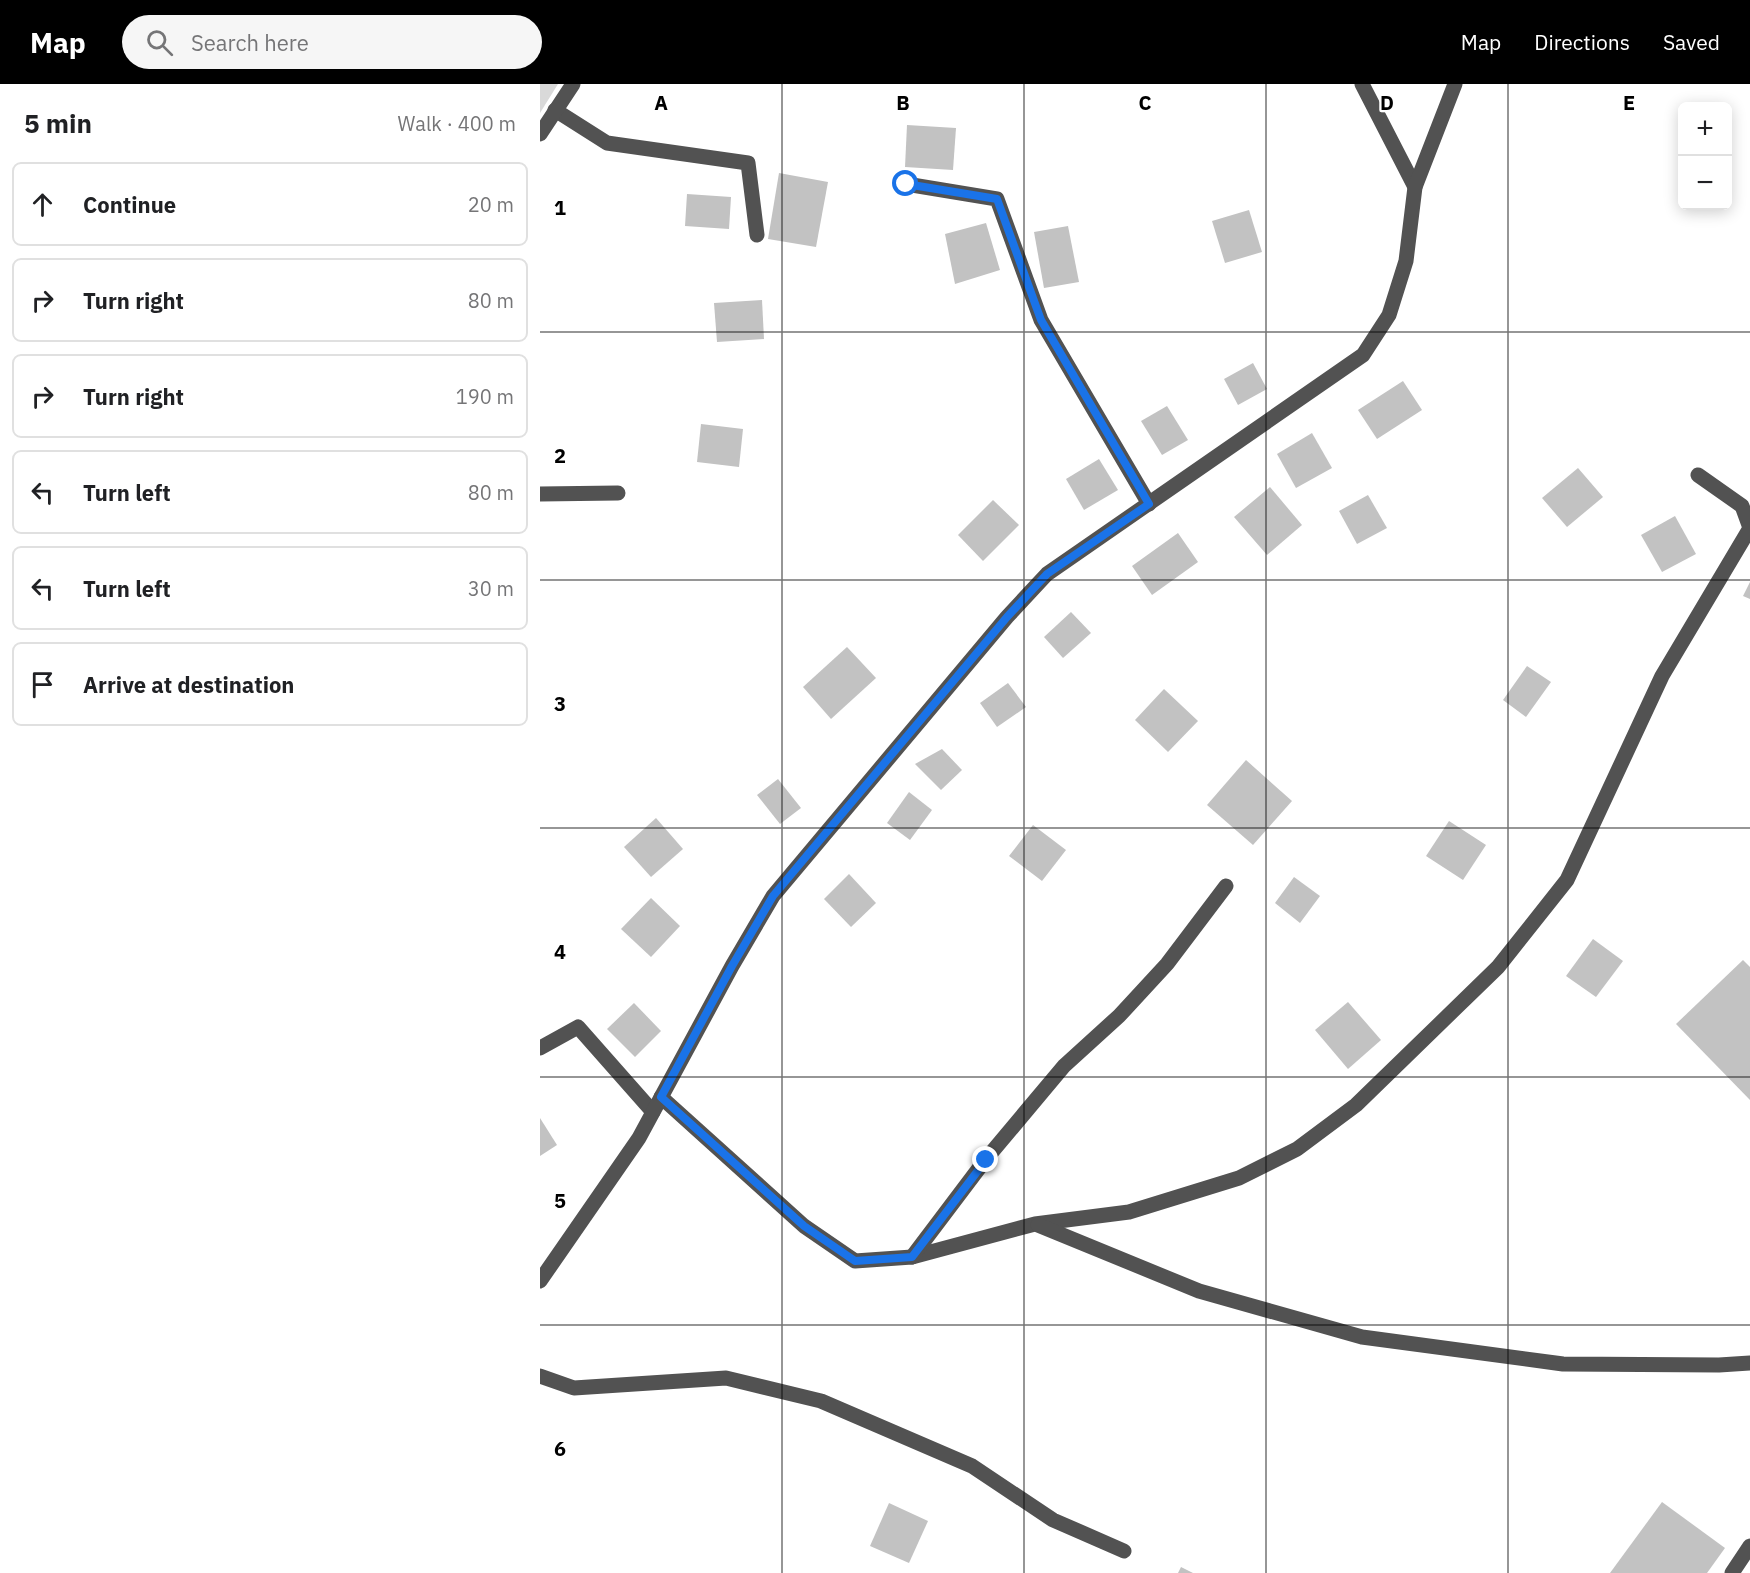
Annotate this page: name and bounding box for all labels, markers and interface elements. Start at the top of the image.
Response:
search box [122,15,542,69]
text: Map [30,24,86,61]
icon: search [143,26,176,59]
text: Search here [191,28,309,57]
text: Map [1461,28,1501,56]
text: Directions [1534,28,1630,56]
text: Saved [1663,28,1720,56]
text: A [654,89,668,116]
text: B [896,89,910,116]
text: C [1138,89,1152,116]
text: D [1380,89,1394,116]
text: E [1623,89,1635,116]
map controls [1678,102,1732,210]
button: + [1678,102,1732,156]
text: 5 min [24,106,92,140]
text: Walk · 400 m [398,110,516,137]
button: − [1678,156,1732,210]
route start [892,170,918,196]
icon: ahead [26,188,59,221]
text: Continue [83,190,176,219]
text: 20 m [468,191,514,218]
text: 1 [554,194,566,221]
icon: right [26,284,59,317]
text: Turn right [83,286,184,315]
text: 80 m [468,287,514,314]
icon: right [26,380,59,413]
text: Turn right [83,382,184,411]
text: 190 m [456,383,514,410]
text: 2 [554,442,566,469]
icon: left [26,476,59,509]
text: Turn left [83,478,171,507]
text: 80 m [468,479,514,506]
icon: left [26,572,59,605]
text: Turn left [83,574,171,603]
text: 30 m [468,575,514,602]
icon: arrive [26,668,59,701]
text: Arrive at destination [83,670,294,699]
text: 3 [554,690,566,717]
text: 4 [554,938,566,965]
route end [972,1146,998,1172]
text: 5 [554,1187,566,1214]
text: 6 [554,1435,566,1462]

